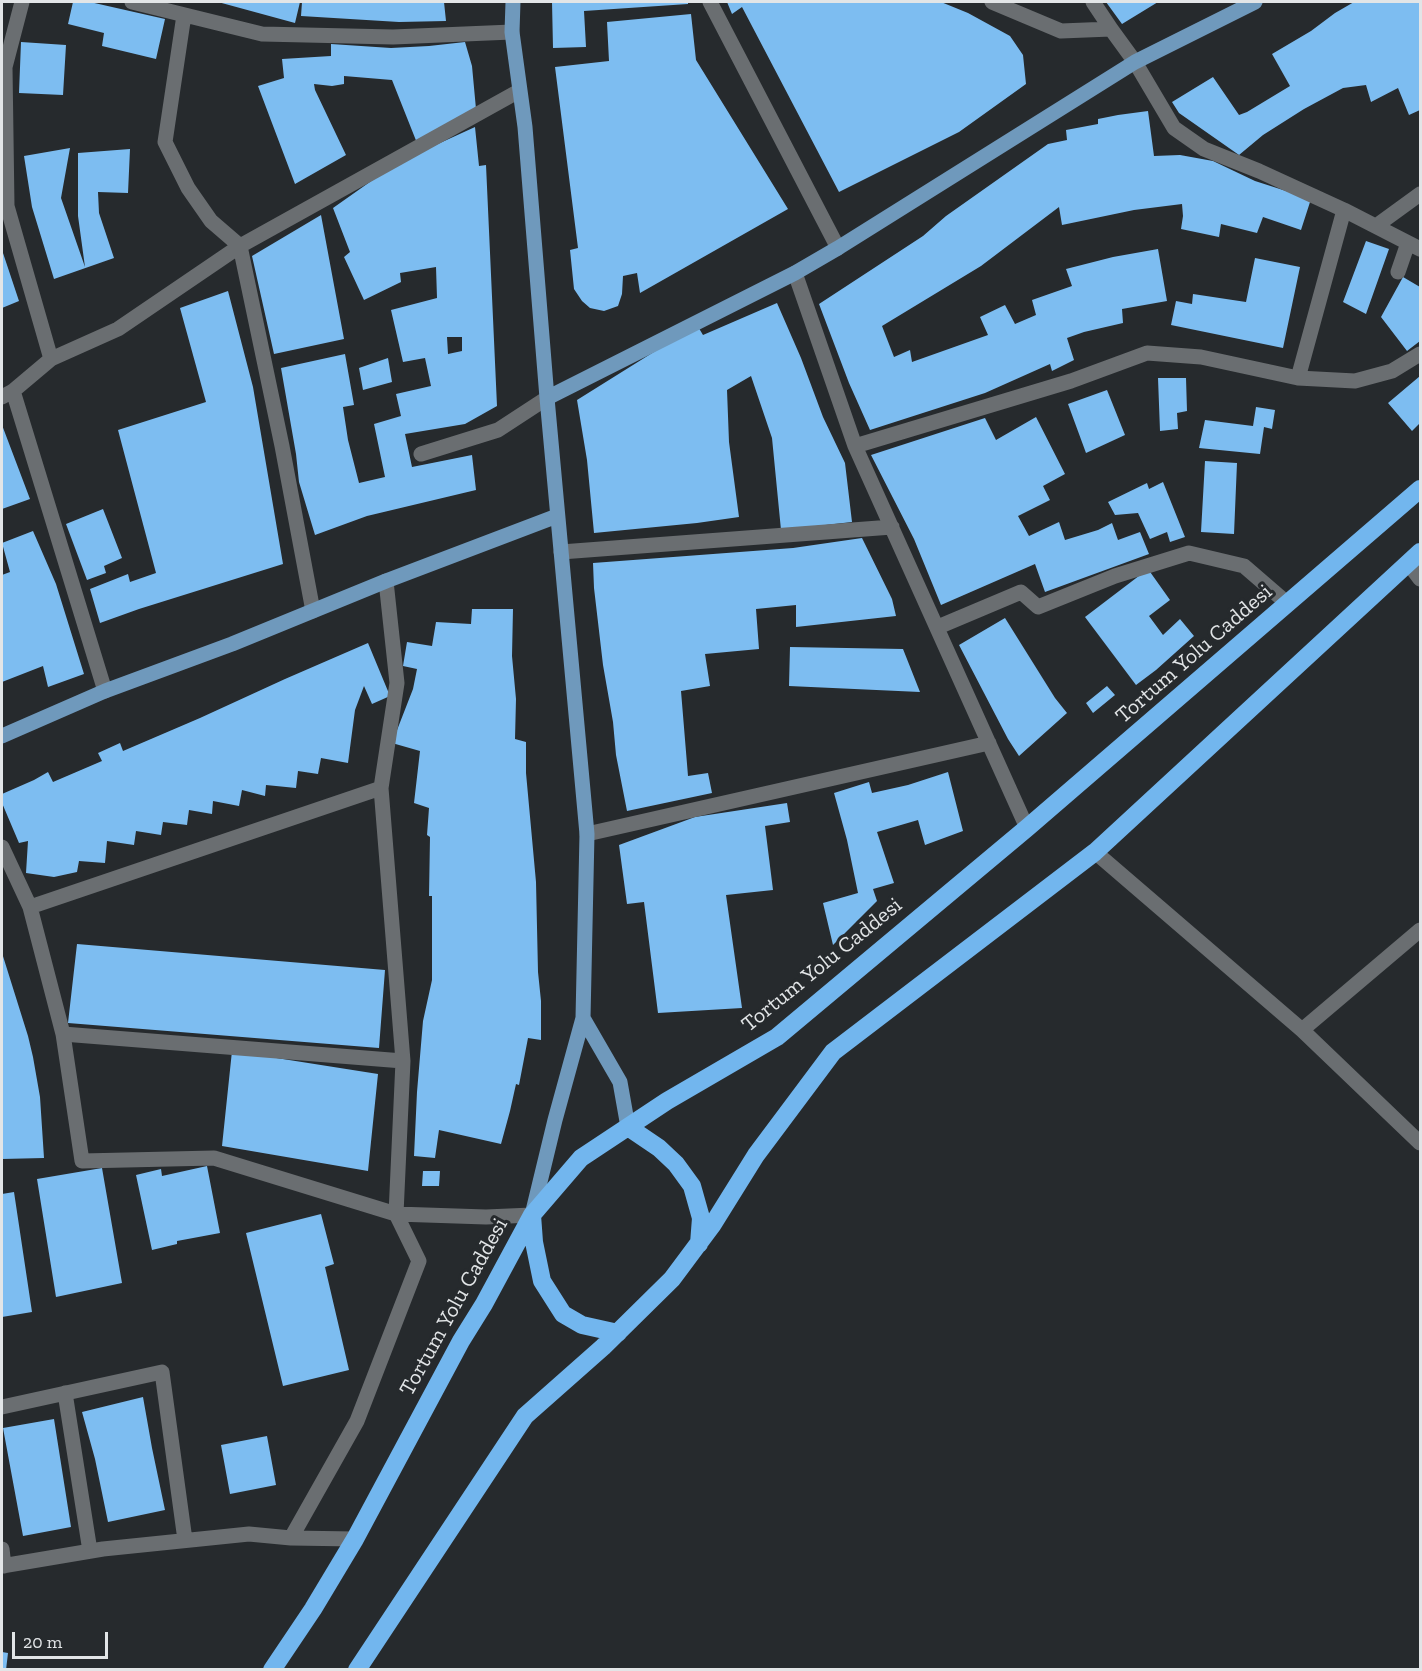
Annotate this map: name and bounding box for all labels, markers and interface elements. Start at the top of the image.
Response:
street label: Tortum Yolu Caddesi [1110,579,1278,729]
street label: Tortum Yolu Caddesi [737,892,907,1038]
street label: Tortum Yolu Caddesi [394,1214,514,1400]
scale bar [15,1620,111,1658]
text: 20 m [23,1631,62,1653]

